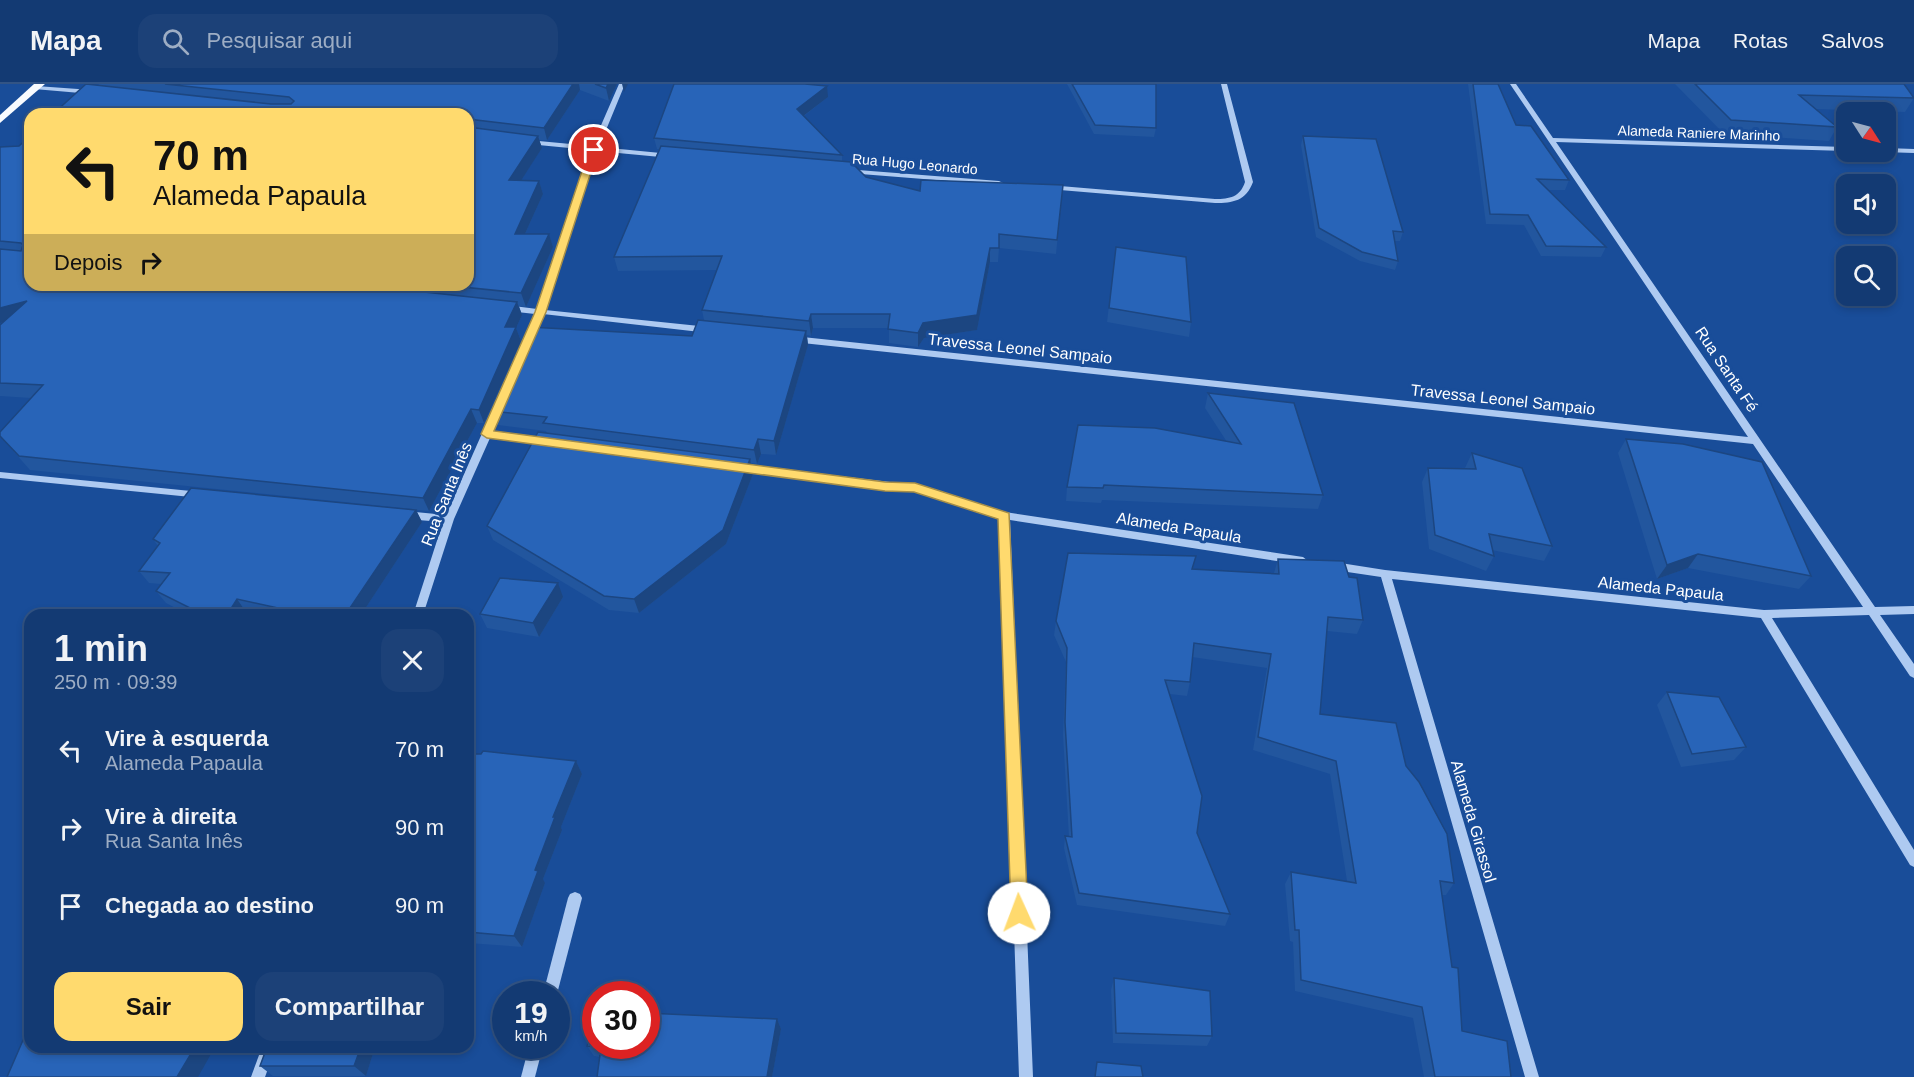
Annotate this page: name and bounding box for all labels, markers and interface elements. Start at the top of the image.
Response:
search box [138,14,558,68]
text: Mapa [30,25,102,56]
icon: search [159,25,192,58]
text: Pesquisar aqui [207,28,352,53]
text: Mapa [1648,29,1700,52]
text: Rotas [1733,29,1788,52]
text: Salvos [1821,29,1884,52]
north arrow [1836,102,1896,162]
map controls [1836,102,1896,306]
street label: Alameda Raniere Marinho [1617,122,1781,144]
pin [568,124,619,175]
icon: left [54,132,132,210]
text: 70 m [153,132,249,179]
icon: arrive [577,133,610,166]
street label: Rua Hugo Leonardo [851,151,979,177]
button: sound [1836,174,1896,234]
text: Alameda Papaula [153,181,366,211]
icon: right [134,246,167,279]
button: search [1836,246,1896,306]
text: Depois [54,250,122,275]
street label: Rua Santa Fé [1692,324,1761,415]
street label: Travessa Leonel Sampaio [927,330,1113,367]
street label: Travessa Leonel Sampaio [1410,381,1596,418]
street label: Rua Santa Inês [418,440,475,549]
street label: Alameda Papaula [1115,509,1243,546]
street label: Alameda Papaula [1597,573,1725,604]
text: 1 min [54,628,148,669]
button: close [381,629,444,692]
text: 250 m · 09:39 [54,671,177,693]
text: Vire à esquerda [105,726,268,751]
icon: left [54,734,87,767]
text: 70 m [395,737,444,762]
text: Alameda Papaula [105,752,263,774]
street label: Alameda Girassol [1448,758,1499,884]
text: Vire à direita [105,804,237,829]
icon: right [54,812,87,845]
text: 90 m [395,815,444,840]
text: Rua Santa Inês [105,830,243,852]
position arrow [987,881,1051,945]
icon: arrive [54,890,87,923]
text: Chegada ao destino [105,893,314,918]
text: 90 m [395,893,444,918]
button: Sair [54,972,243,1041]
button: Compartilhar [255,972,444,1041]
speed limit sign: 30 [582,981,660,1059]
text: 19 [514,996,548,1029]
text: km/h [515,1027,547,1044]

